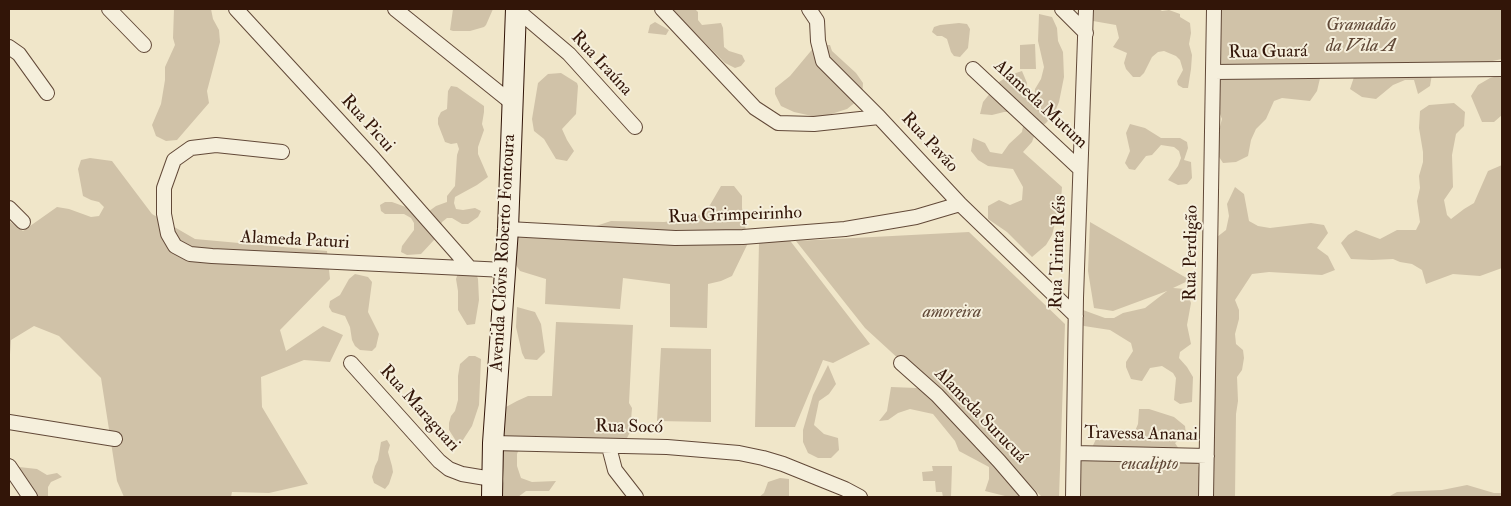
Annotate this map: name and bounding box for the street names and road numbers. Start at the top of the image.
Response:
street label: Rua Iraúna [566,27,636,101]
street label: Rua Guará [1228,42,1308,64]
street label: Alameda Mutum [989,56,1091,154]
street label: Rua Picui [336,91,398,157]
street label: Rua Pavão [896,109,962,177]
street label: Avenida Clóvis Roberto Fontoura [487,134,521,372]
street label: Rua Trinta Réis [1046,195,1072,309]
street label: Rua Grimpeirinho [668,203,802,229]
street label: Rua Perdigão [1180,205,1204,301]
street label: Alameda Paturi [240,227,350,255]
street label: Rua Maraguari [374,361,464,457]
street label: Alameda Surucuá [929,364,1031,468]
street label: Rua Socó [595,417,663,439]
street label: Travessa Ananai [1084,423,1198,447]

